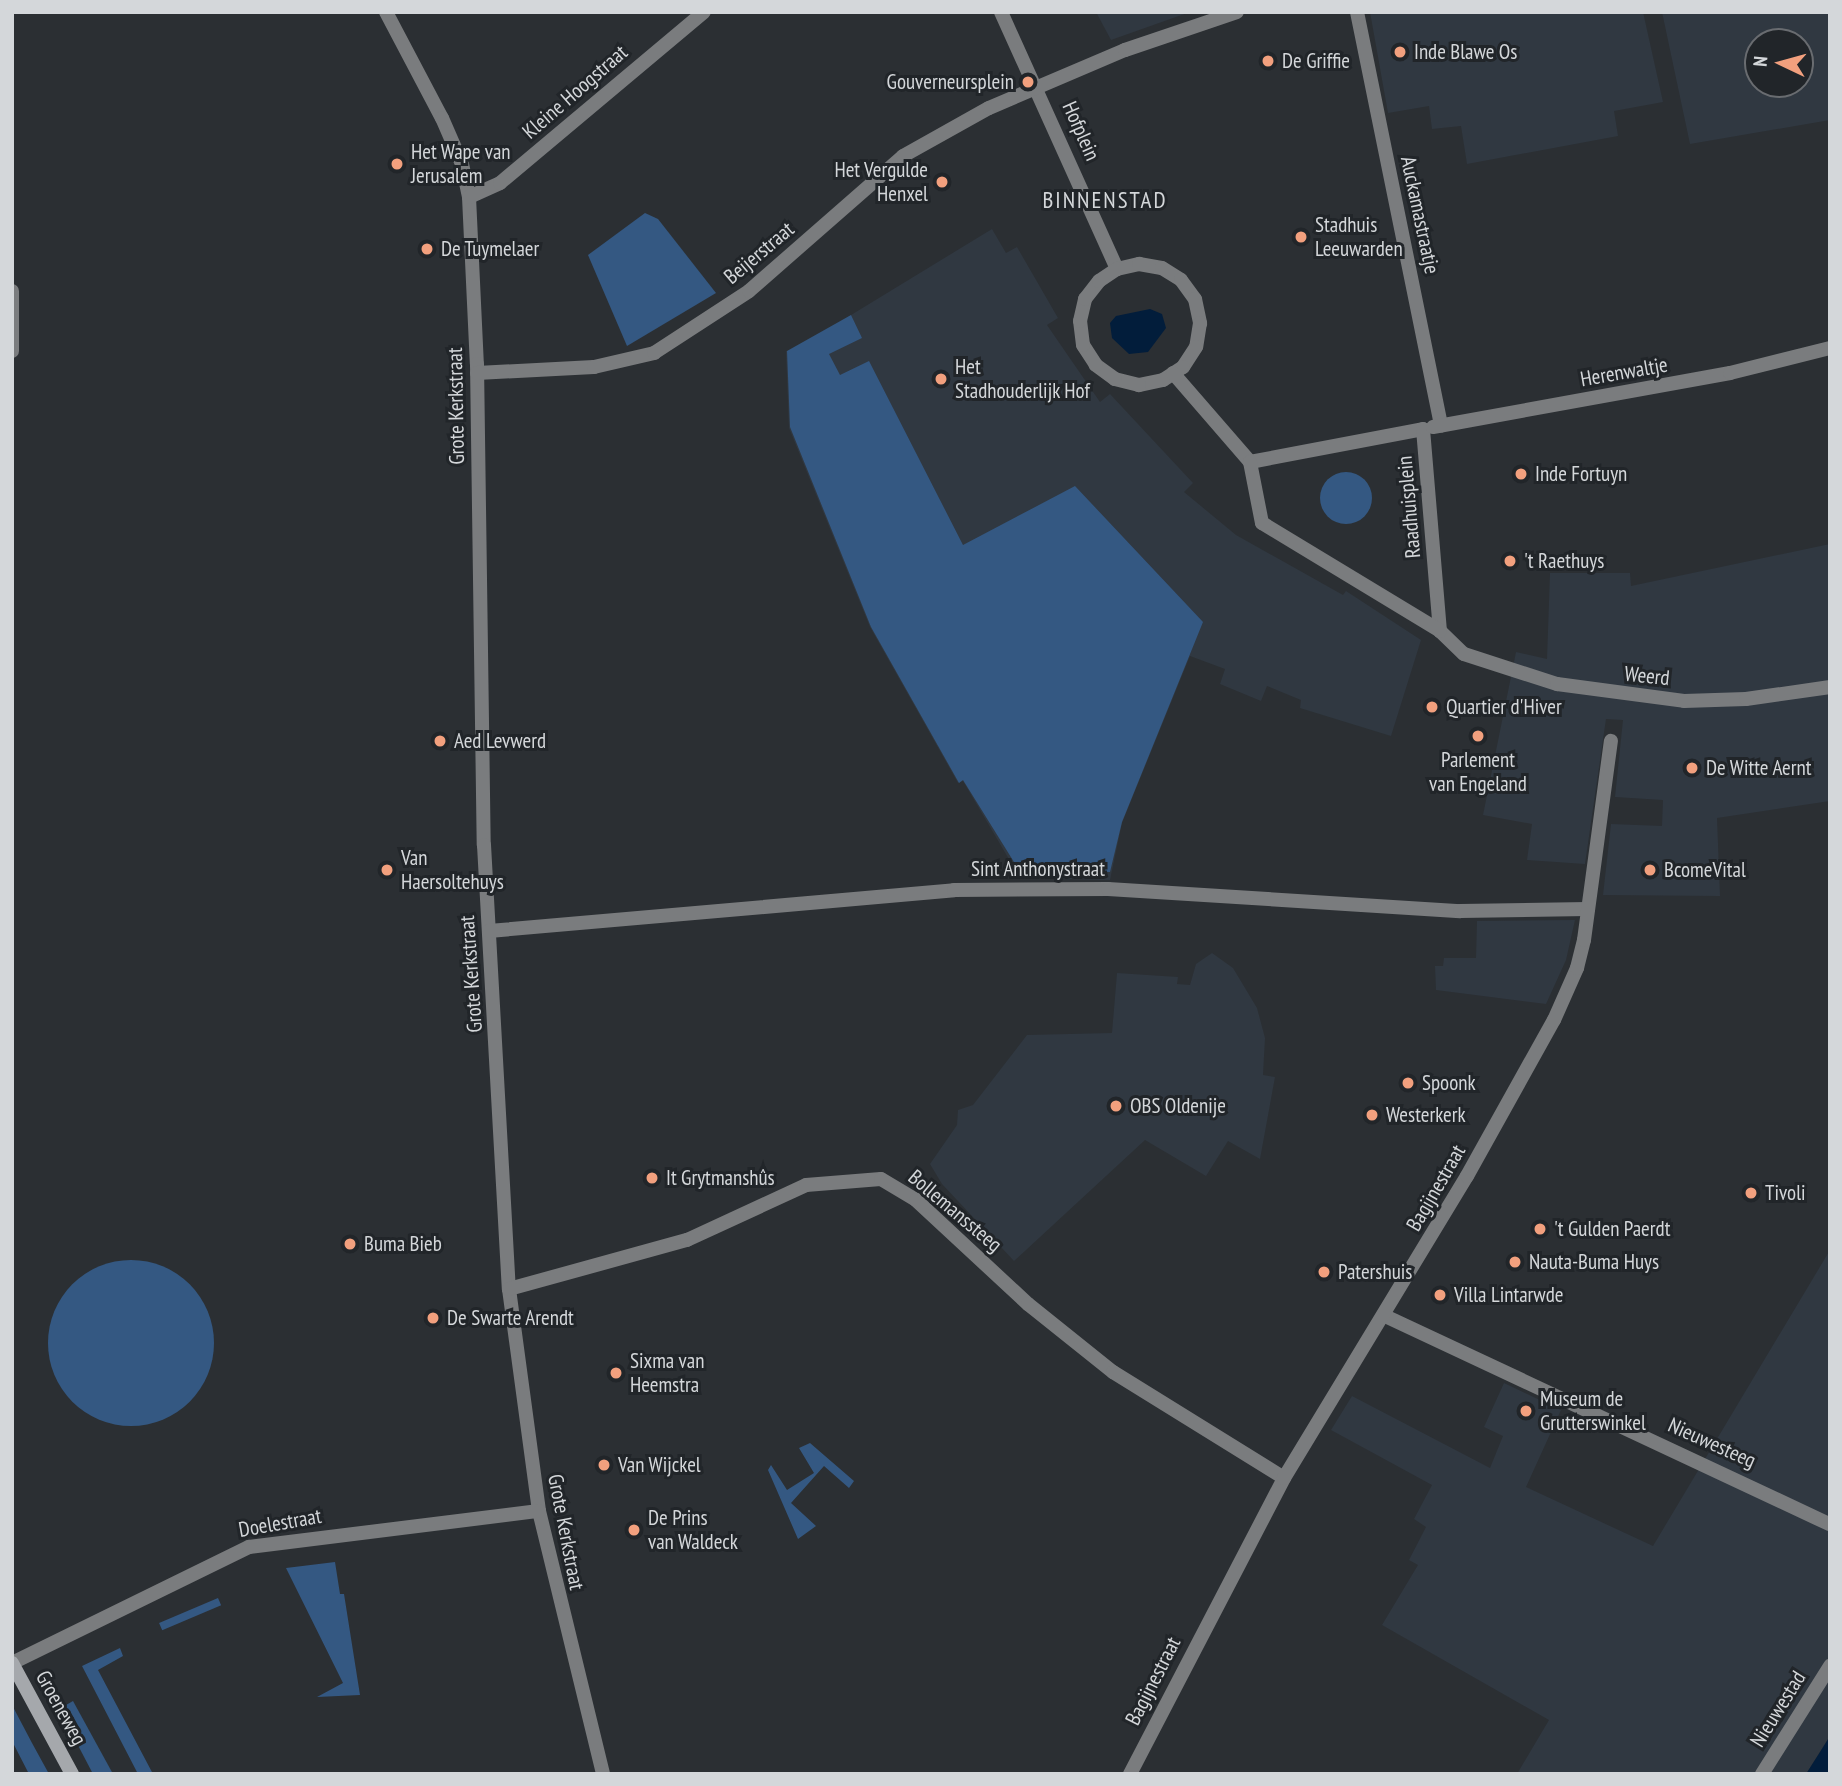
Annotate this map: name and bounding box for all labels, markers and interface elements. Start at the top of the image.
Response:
north arrow [1744,28,1814,98]
place label: Inde Blawe Os [1414,39,1517,65]
street label: Kleine Hoogstraat [517,40,633,144]
marker: Inde Blawe Os [1392,44,1408,60]
place label: De Griffie [1282,48,1350,74]
marker: De Griffie [1260,53,1276,69]
text: N [1748,55,1772,68]
place label: Gouverneursplein [887,69,1014,95]
marker: Gouverneursplein [1020,74,1036,90]
street label: Hofplein [1057,98,1105,164]
place label: Het Wape van Jerusalem [411,139,511,189]
street label: Auckamastraatje [1395,154,1445,276]
marker: Het Wape van Jerusalem [389,156,405,172]
place label: Het Vergulde Henxel [834,157,928,207]
marker: Het Vergulde Henxel [934,174,950,190]
district label: BINNENSTAD [1044,186,1166,214]
place label: Stadhuis Leeuwarden [1315,212,1403,262]
street label: Beijerstraat [719,217,799,289]
marker: Stadhuis Leeuwarden [1293,229,1309,245]
place label: De Tuymelaer [441,236,540,262]
marker: De Tuymelaer [419,241,435,257]
street label: Grote Kerkstraat [442,347,470,465]
street label: Herenwaltje [1578,352,1670,392]
place label: Het Stadhouderlijk Hof [955,354,1090,404]
marker: Het Stadhouderlijk Hof [933,371,949,387]
street label: Raadhuisplein [1392,455,1426,559]
place label: Inde Fortuyn [1535,461,1627,487]
marker: Inde Fortuyn [1513,466,1529,482]
place label: 't Raethuys [1524,548,1604,574]
marker: 't Raethuys [1502,553,1518,569]
street label: Weerd [1623,661,1671,691]
place label: Quartier d'Hiver [1446,694,1562,720]
marker: Quartier d'Hiver [1424,699,1440,715]
place label: Aed Levwerd [454,728,546,754]
marker: Parlement van Engeland [1470,728,1486,744]
marker: Aed Levwerd [432,733,448,749]
place label: Parlement van Engeland [1429,747,1527,797]
place label: De Witte Aernt [1706,755,1812,781]
marker: De Witte Aernt [1684,760,1700,776]
place label: Van Haersoltehuys [401,845,504,895]
street label: Sint Anthonystraat [971,856,1105,882]
place label: BcomeVital [1664,857,1746,883]
marker: Van Haersoltehuys [379,862,395,878]
marker: BcomeVital [1642,862,1658,878]
street label: Grote Kerkstraat [454,915,488,1033]
place label: Spoonk [1422,1070,1476,1096]
marker: Spoonk [1400,1075,1416,1091]
place label: OBS Oldenije [1130,1093,1226,1119]
marker: OBS Oldenije [1108,1098,1124,1114]
place label: Westerkerk [1386,1102,1466,1128]
marker: Westerkerk [1364,1107,1380,1123]
street label: Bagijnestraat [1401,1140,1471,1236]
place label: It Grytmanshûs [666,1165,775,1191]
street label: Bollemanssteeg [903,1165,1007,1257]
marker: It Grytmanshûs [644,1170,660,1186]
place label: Tivoli [1765,1180,1806,1206]
marker: Tivoli [1743,1185,1759,1201]
place label: 't Gulden Paerdt [1554,1216,1670,1242]
marker: 't Gulden Paerdt [1532,1221,1548,1237]
place label: Buma Bieb [364,1231,442,1257]
marker: Buma Bieb [342,1236,358,1252]
place label: Nauta-Buma Huys [1529,1249,1659,1275]
marker: Nauta-Buma Huys [1507,1254,1523,1270]
place label: Patershuis [1338,1259,1412,1285]
marker: Patershuis [1316,1264,1332,1280]
place label: Villa Lintarwde [1454,1282,1563,1308]
marker: Villa Lintarwde [1432,1287,1448,1303]
place label: De Swarte Arendt [447,1305,574,1331]
marker: De Swarte Arendt [425,1310,441,1326]
place label: Sixma van Heemstra [630,1348,704,1398]
marker: Sixma van Heemstra [608,1365,624,1381]
place label: Museum de Grutterswinkel [1540,1386,1646,1436]
marker: Museum de Grutterswinkel [1518,1403,1534,1419]
street label: Nieuwesteeg [1664,1413,1760,1473]
place label: Van Wijckel [618,1452,701,1478]
marker: Van Wijckel [596,1457,612,1473]
street label: Grote Kerkstraat [542,1472,590,1592]
street label: Doelestraat [237,1503,323,1543]
place label: De Prins van Waldeck [648,1505,738,1555]
marker: De Prins van Waldeck [626,1522,642,1538]
street label: Bagijnestraat [1120,1633,1186,1729]
street label: Groeneweg [30,1666,92,1750]
street label: Nieuwestad [1745,1666,1811,1752]

